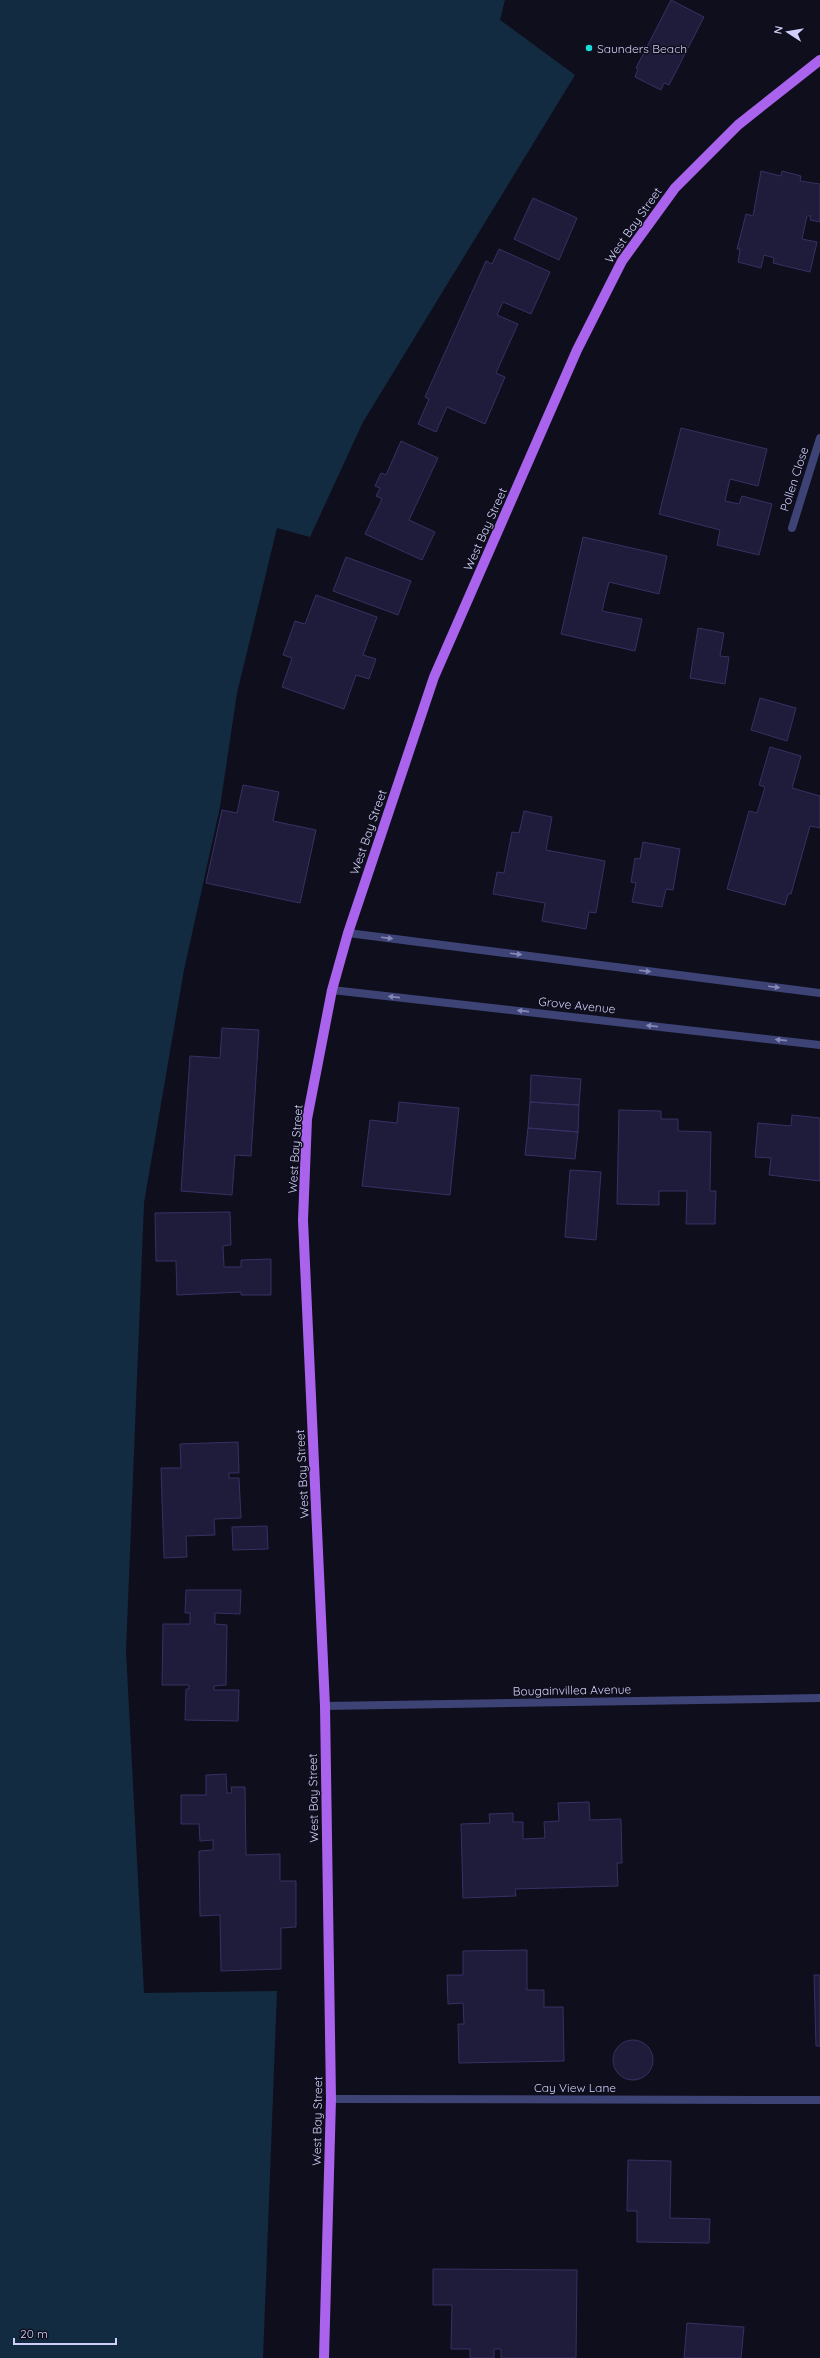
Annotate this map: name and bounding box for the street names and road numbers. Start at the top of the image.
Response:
street label: West Bay Street [601,184,665,266]
street label: Pollen Close [777,445,812,513]
street label: West Bay Street [460,485,510,573]
street label: West Bay Street [346,787,390,877]
street label: Grove Avenue [538,994,616,1017]
street label: West Bay Street [284,1104,306,1194]
street label: West Bay Street [292,1429,312,1519]
street label: Bougainvillea Avenue [513,1681,632,1699]
street label: West Bay Street [305,1753,321,1843]
street label: West Bay Street [309,2076,325,2166]
street label: Cay View Lane [534,2080,616,2095]

